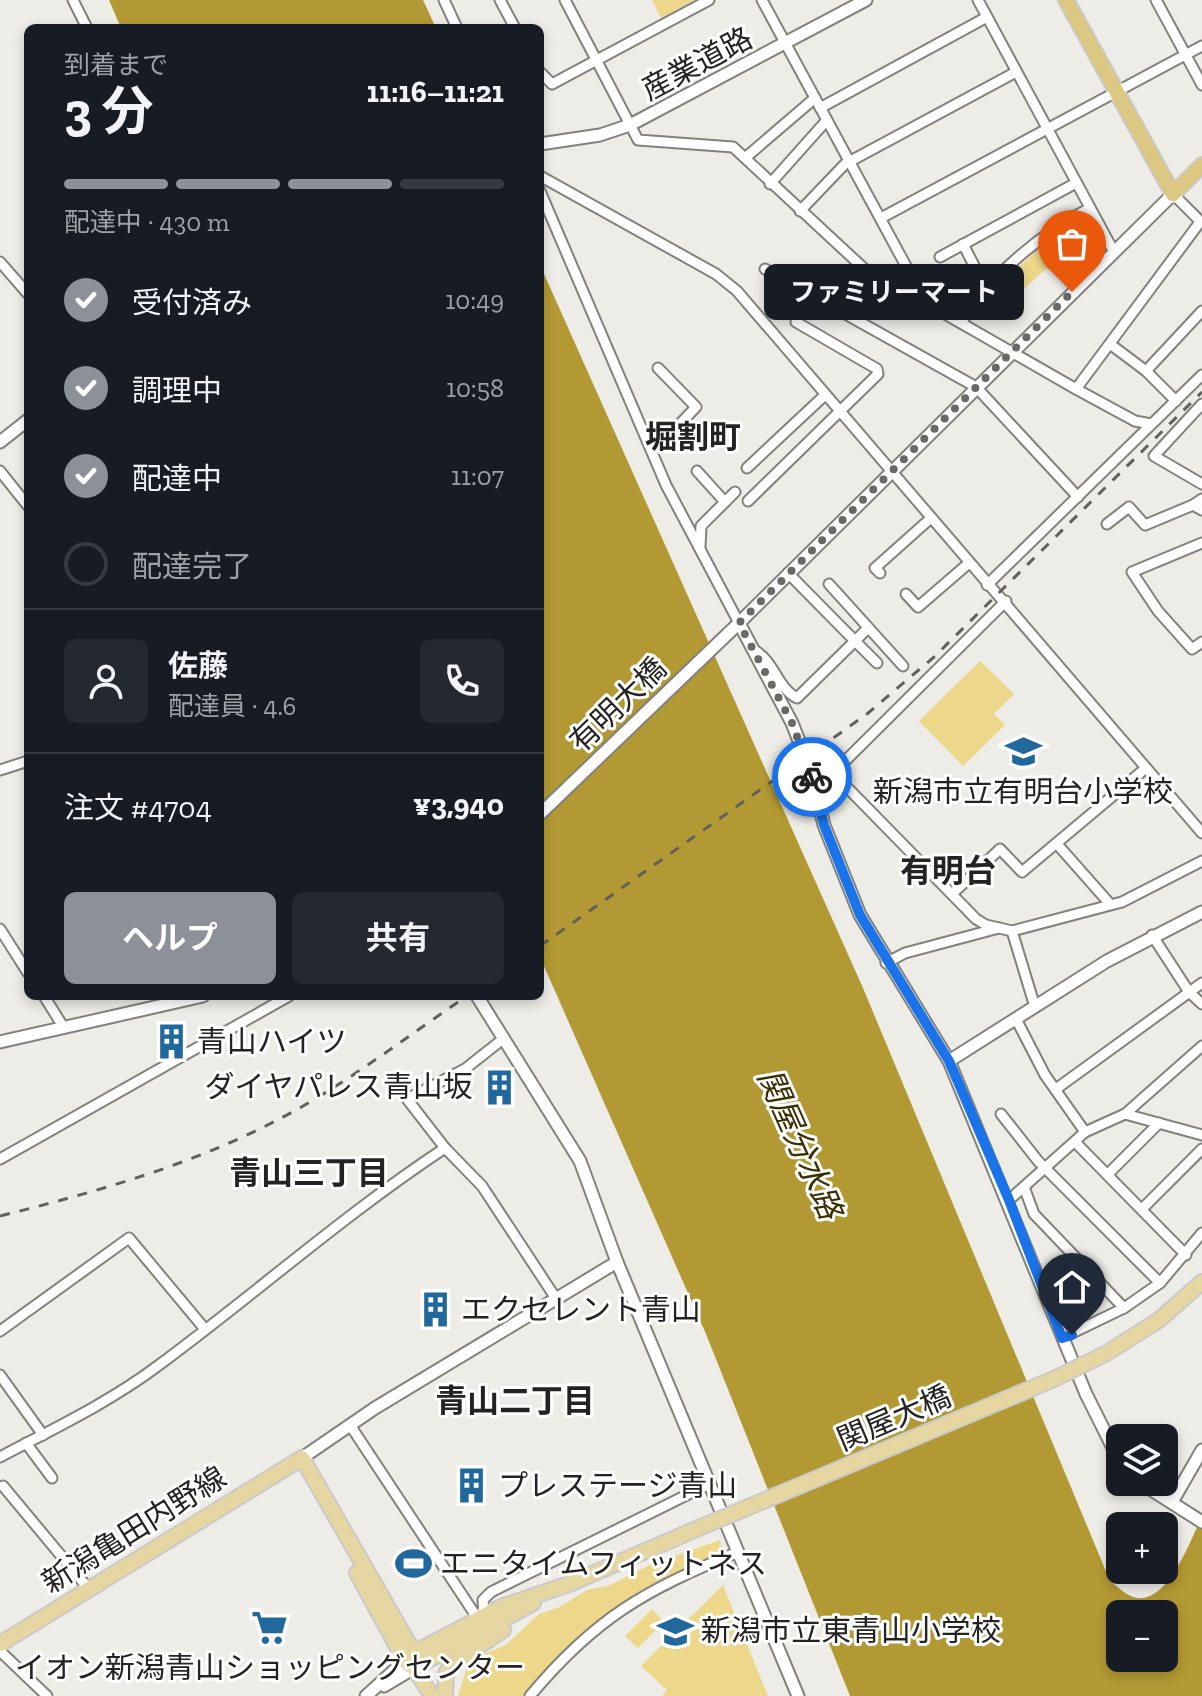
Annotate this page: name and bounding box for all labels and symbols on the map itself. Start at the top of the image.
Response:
street label: 産業道路 [636,20,758,108]
pin [1038,210,1106,292]
callout: ファミリーマート [764,264,1024,320]
district label: 堀割町 [645,418,741,456]
street label: 有明大橋 [562,650,674,760]
school or university icon: 新潟市立有明台小学校 [1004,732,1042,770]
courier [772,737,852,817]
place label: 新潟市立有明台小学校 [873,774,1173,810]
district label: 有明台 [900,852,996,890]
building icon: 青山ハイツ [152,1023,190,1061]
place label: 青山ハイツ [197,1024,346,1060]
water label: 関屋分水路 [750,1063,851,1228]
building icon: ダイヤパレス青山坂 [480,1068,518,1106]
place label: ダイヤパレス青山坂 [205,1069,473,1105]
district label: 青山三丁目 [229,1154,389,1192]
pin [1038,1253,1106,1335]
building icon: エクセレント青山 [416,1291,454,1329]
place label: エクセレント青山 [461,1292,701,1328]
street label: 関屋大橋 [832,1378,956,1458]
district label: 青山二丁目 [435,1382,595,1420]
street label: 新潟亀田内野線 [35,1459,233,1601]
building icon: プレステージ青山 [453,1467,491,1505]
place label: プレステージ青山 [498,1468,737,1504]
sports icon: エニタイムフィットネス [395,1545,433,1583]
place label: エニタイムフィットネス [440,1546,767,1582]
supermarket icon: イオン新潟青山ショッピングセンター [251,1608,289,1646]
school or university icon: 新潟市立東青山小学校 [656,1612,694,1650]
place label: 新潟市立東青山小学校 [701,1613,1001,1649]
place label: イオン新潟青山ショッピングセンター [15,1650,525,1686]

